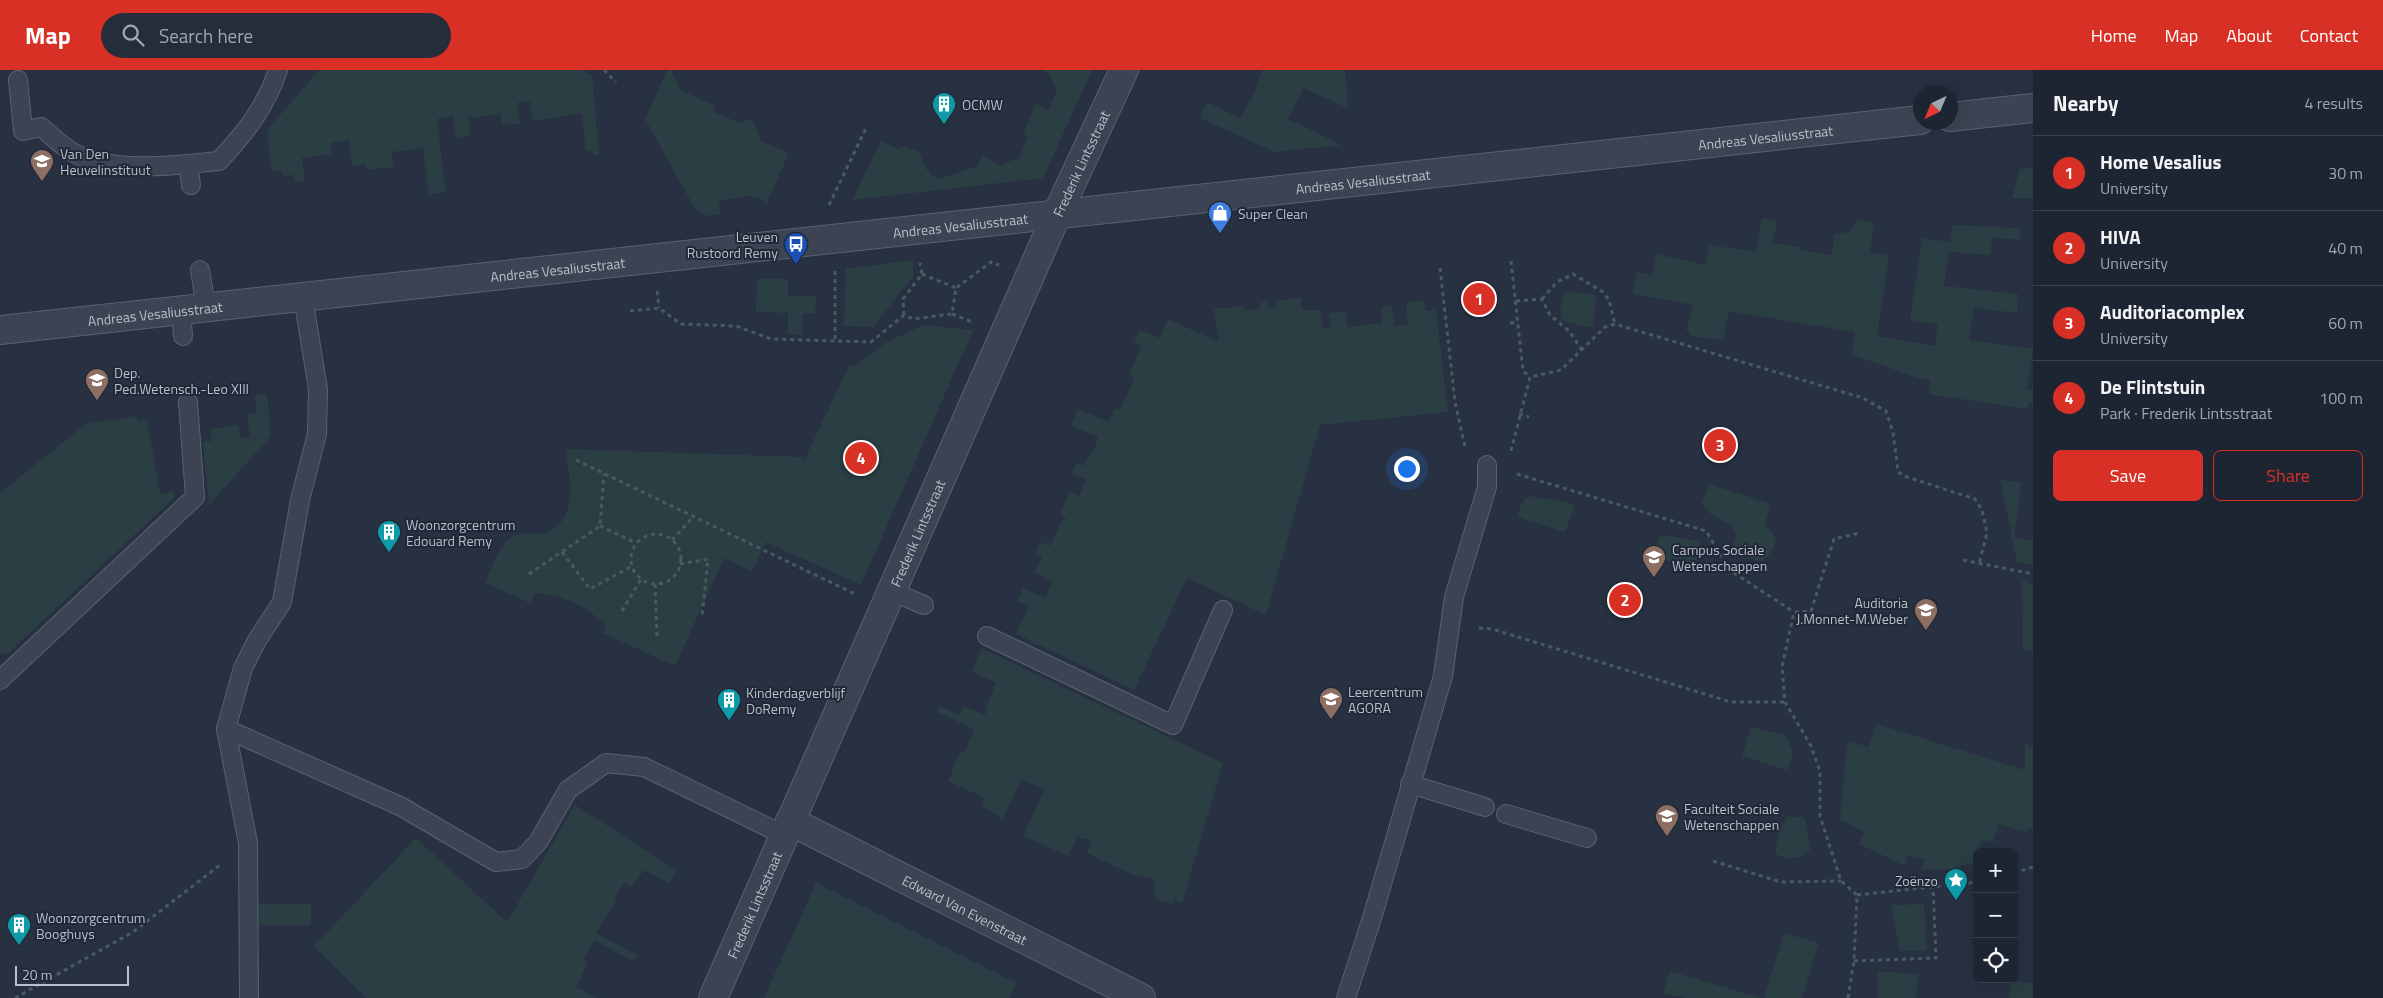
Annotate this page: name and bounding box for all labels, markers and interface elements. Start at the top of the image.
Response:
search box [101,13,451,58]
text: Map [25,17,71,53]
icon: search [119,21,147,49]
text: Search here [159,21,253,50]
text: Home [2091,22,2137,49]
text: Map [2165,22,2198,49]
text: About [2226,22,2272,49]
text: Contact [2300,22,2358,49]
north arrow [1913,85,1958,130]
text: Nearby [2053,87,2118,119]
building icon: OCMW [931,91,957,125]
text: 4 results [2304,91,2363,115]
place label: OCMW [962,94,1003,115]
street label: Frederik Lintsstraat [1047,107,1114,220]
street label: Andreas Vesaliusstraat [1697,119,1834,155]
place label: Van Den Heuvelinstituut [60,143,151,180]
text: Home Vesalius [2100,147,2221,176]
school or university icon: Van Den Heuvelinstituut [29,148,55,182]
text: 1 [2065,161,2073,185]
text: 30 m [2328,161,2363,185]
street label: Andreas Vesaliusstraat [1294,163,1431,199]
text: University [2100,176,2168,200]
shop icon: Super Clean [1207,200,1233,234]
place label: Super Clean [1238,203,1308,224]
street label: Andreas Vesaliusstraat [892,207,1029,243]
text: HIVA [2100,222,2141,251]
place label: Leuven Rustoord Remy [687,226,778,263]
bus stop icon: Leuven Rustoord Remy [783,231,809,265]
text: 2 [2065,236,2073,260]
text: 40 m [2328,236,2363,260]
street label: Andreas Vesaliusstraat [489,251,626,287]
text: University [2100,251,2168,275]
pin: 1 [1463,280,1495,318]
street label: Andreas Vesaliusstraat [87,295,224,331]
text: Auditoriacomplex [2100,297,2245,326]
text: 3 [2065,311,2073,335]
text: 60 m [2328,311,2363,335]
text: University [2100,326,2168,350]
place label: Dep. Ped.Wetensch.-Leo XIII [114,362,249,399]
school or university icon: Dep. Ped.Wetensch.-Leo XIII [84,367,110,401]
text: De Flintstuin [2100,372,2205,401]
text: 4 [2065,386,2073,410]
text: 100 m [2319,386,2363,410]
text: Park · Frederik Lintsstraat [2100,401,2272,425]
pin: 3 [1704,426,1736,464]
pin: 4 [845,439,877,477]
button: Save [2053,450,2203,501]
button: Share [2213,450,2363,501]
your location [1394,456,1420,482]
street label: Frederik Lintsstraat [884,476,950,590]
place label: Woonzorgcentrum Edouard Remy [406,514,516,551]
building icon: Woonzorgcentrum Edouard Remy [376,519,402,553]
place label: Campus Sociale Wetenschappen [1672,539,1767,576]
school or university icon: Campus Sociale Wetenschappen [1641,544,1667,578]
pin: 2 [1609,581,1641,619]
place label: Auditoria J.Monnet-M.Weber [1796,592,1908,629]
school or university icon: Auditoria J.Monnet-M.Weber [1913,597,1939,631]
place label: Leercentrum AGORA [1348,681,1423,718]
place label: Kinderdagverblijf DoRemy [746,682,846,719]
school or university icon: Leercentrum AGORA [1318,686,1344,720]
building icon: Kinderdagverblijf DoRemy [716,687,742,721]
place label: Faculteit Sociale Wetenschappen [1684,798,1779,835]
school or university icon: Faculteit Sociale Wetenschappen [1654,803,1680,837]
street label: Frederik Lintsstraat [721,848,787,962]
map controls [1973,848,2018,983]
button: + [1973,848,2018,893]
place icon: Zoënzo [1943,867,1969,901]
street label: Edward Van Evenstraat [899,869,1031,950]
place label: Zoënzo [1895,870,1938,891]
button: − [1973,893,2018,938]
place label: Woonzorgcentrum Booghuys [36,907,146,944]
building icon: Woonzorgcentrum Booghuys [6,912,32,946]
button: locate [1973,938,2018,983]
scale bar [15,963,129,986]
text: 20 m [22,964,52,985]

